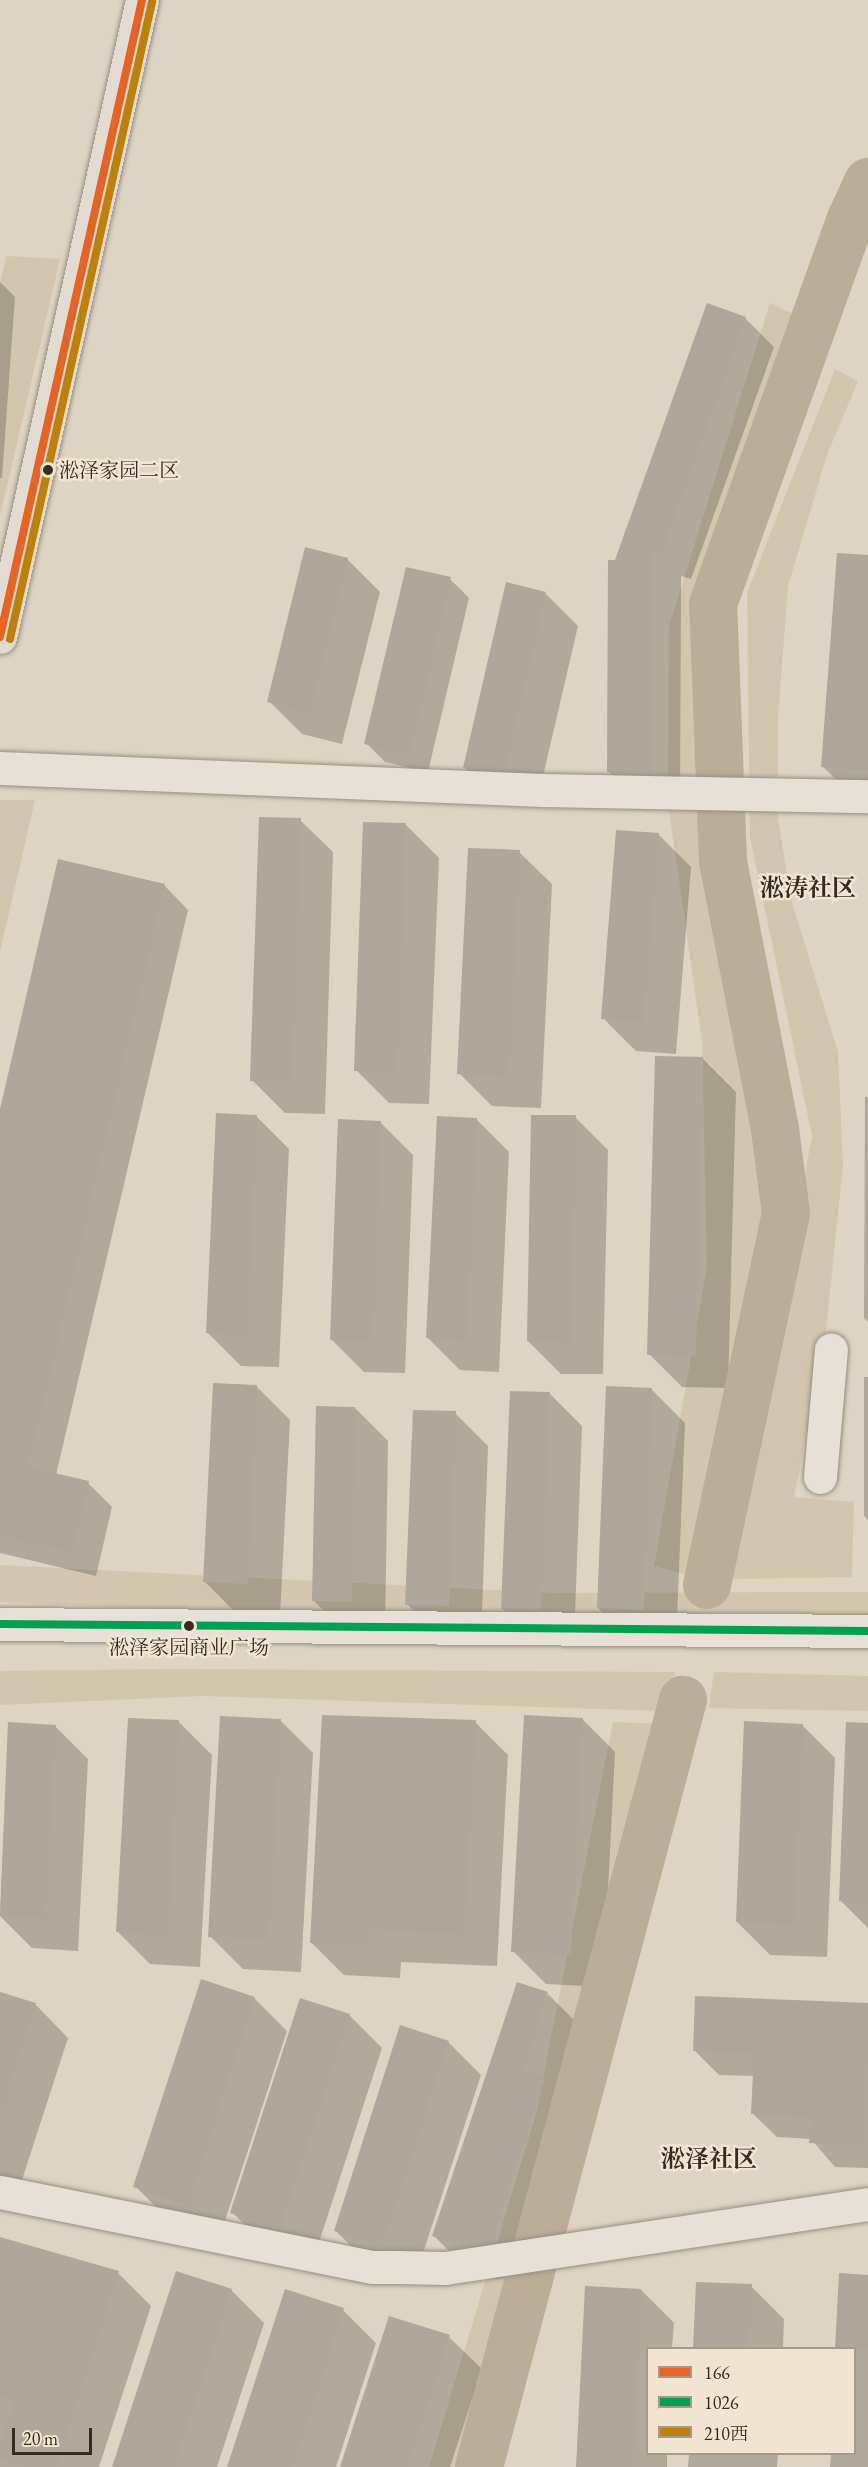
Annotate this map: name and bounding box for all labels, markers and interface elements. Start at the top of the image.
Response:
place label: 淞泽家园二区 [59,458,179,482]
marker: 淞泽家园二区 [42,464,54,476]
district label: 淞涛社区 [760,874,856,902]
marker: 淞泽家园商业广场 [183,1620,195,1632]
place label: 淞泽家园商业广场 [109,1635,269,1659]
district label: 淞泽社区 [661,2145,757,2173]
legend [646,2347,856,2455]
text: 166 [704,2361,730,2384]
text: 1026 [704,2391,739,2414]
scale bar [15,2416,94,2454]
text: 210西 [704,2422,748,2445]
text: 20 m [23,2427,58,2450]

